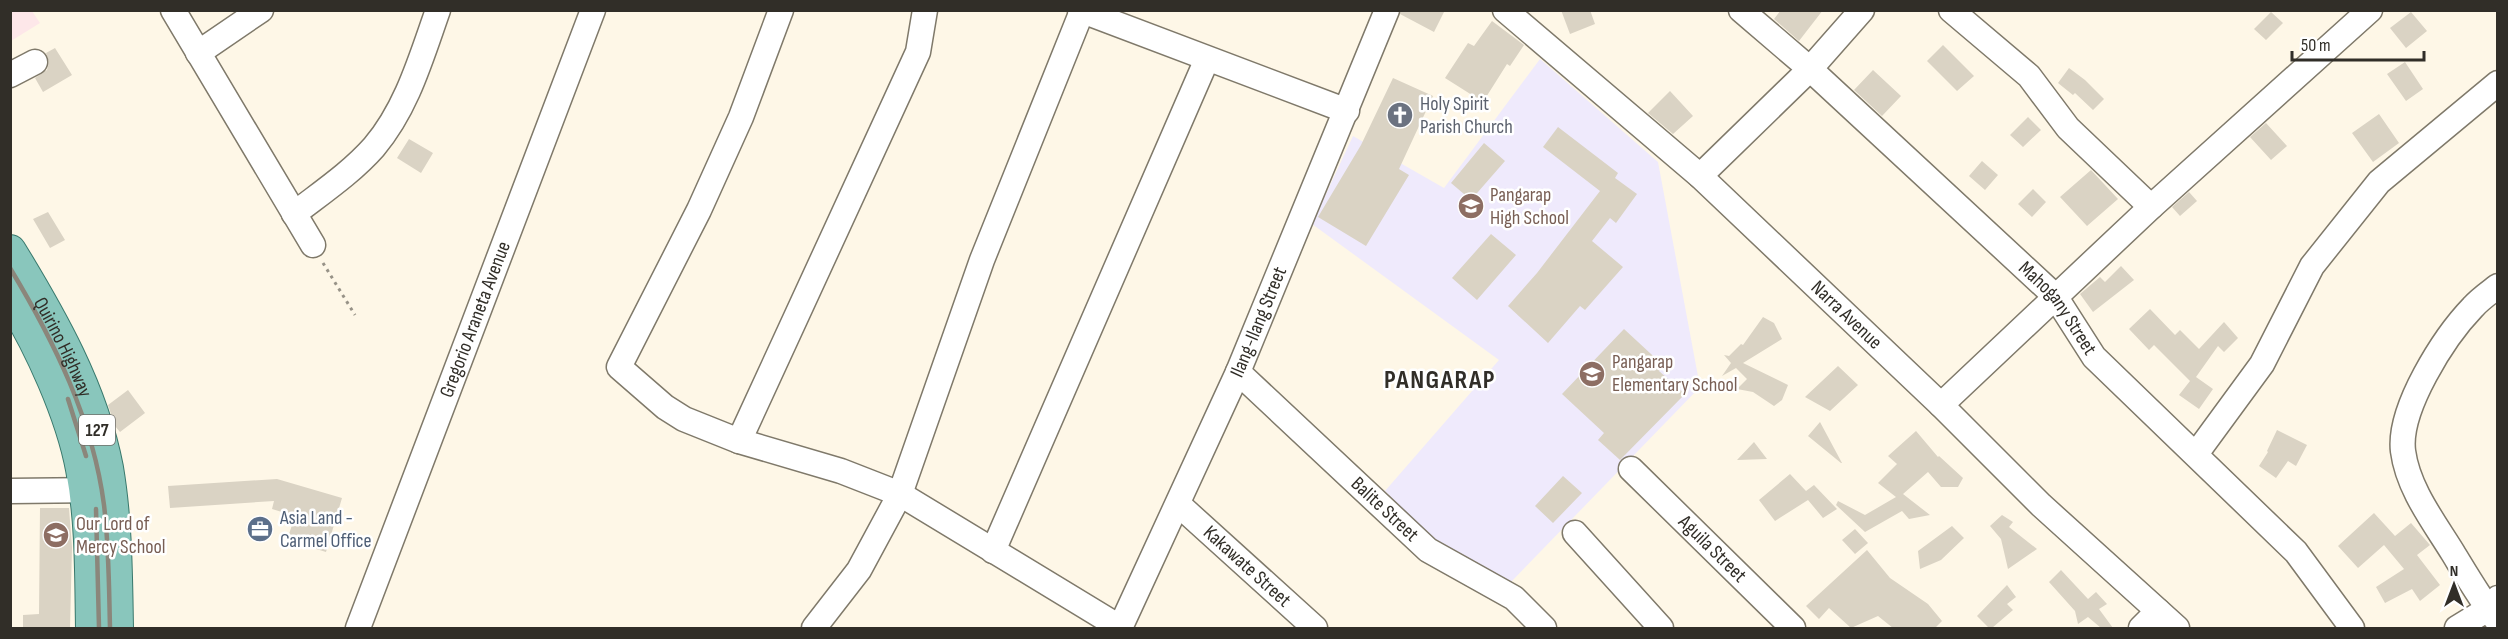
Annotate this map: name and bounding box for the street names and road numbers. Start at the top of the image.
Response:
street label: Gregorio Araneta Avenue [435,238,516,401]
street label: Mahogany Street [2013,256,2102,360]
street label: Ilang-Ilang Street [1225,263,1292,381]
street label: Narra Avenue [1806,276,1887,354]
street label: Quirino Highway [28,293,97,401]
road number: 127 [79,415,115,445]
street label: Balite Street [1346,472,1424,547]
street label: Aguila Street [1673,510,1751,587]
street label: Kakawate Street [1198,521,1296,612]

